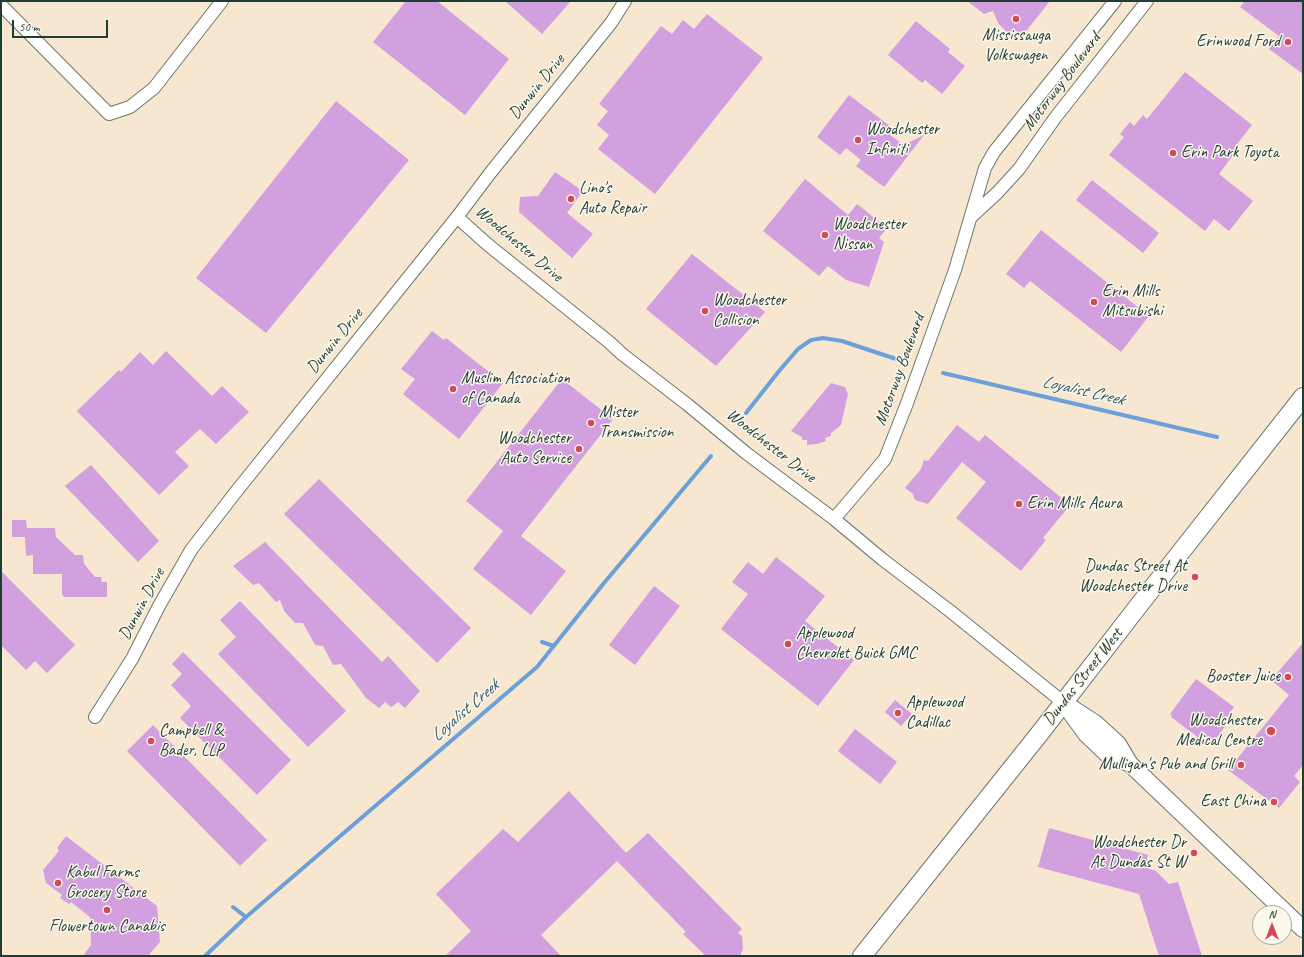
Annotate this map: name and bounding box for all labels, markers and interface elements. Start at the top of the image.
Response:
scale bar [14,12,110,38]
marker: Mississauga Volkswagen [1011,14,1021,24]
text: 50 m [19,19,39,35]
place label: Mississauga Volkswagen [982,26,1050,66]
street label: Motorway Boulevard [1019,29,1105,135]
place label: Erinwood Ford [1196,32,1280,52]
marker: Erinwood Ford [1283,37,1293,47]
street label: Dunwin Drive [505,50,569,124]
place label: Woodchester Infiniti [866,120,939,160]
marker: Woodchester Infiniti [853,135,863,145]
place label: Erin Park Toyota [1181,143,1279,163]
marker: Erin Park Toyota [1168,148,1178,158]
place label: Lino's Auto Repair [579,179,646,219]
marker: Lino's Auto Repair [566,194,576,204]
street label: Woodchester Drive [471,202,567,286]
place label: Woodchester Nissan [833,215,906,255]
marker: Woodchester Nissan [820,230,830,240]
place label: Erin Mills Mitsubishi [1102,282,1163,322]
place label: Woodchester Collision [713,291,786,331]
marker: Erin Mills Mitsubishi [1089,297,1099,307]
street label: Dunwin Drive [303,304,367,378]
marker: Woodchester Collision [700,306,710,316]
street label: Motorway Boulevard [870,312,930,428]
place label: Muslim Association of Canada [461,369,570,409]
water label: Loyalist Creek [1040,371,1126,411]
marker: Muslim Association of Canada [448,384,458,394]
place label: Mister Transmission [599,403,673,443]
street label: Woodchester Drive [722,405,820,487]
marker: Mister Transmission [586,418,596,428]
place label: Woodchester Auto Service [498,429,571,469]
marker: Woodchester Auto Service [574,444,584,454]
place label: Erin Mills Acura [1027,494,1122,514]
marker: Erin Mills Acura [1014,499,1024,509]
place label: Dundas Street At Woodchester Drive [1079,557,1187,597]
street label: Dunwin Drive [115,565,169,643]
marker: Dundas Street At Woodchester Drive [1190,572,1200,582]
place label: Applewood Chevrolet Buick GMC [796,624,917,664]
street label: Dundas Street West [1039,624,1127,730]
marker: Applewood Chevrolet Buick GMC [783,639,793,649]
place label: Booster Juice [1206,667,1280,687]
marker: Booster Juice [1283,672,1293,682]
water label: Loyalist Creek [426,676,504,746]
place label: Applewood Cadillac [906,693,963,733]
marker: Applewood Cadillac [893,708,903,718]
place label: Woodchester Medical Centre [1176,711,1262,751]
place label: Campbell & Bader, LLP [159,721,223,761]
marker: Woodchester Medical Centre [1265,725,1277,737]
marker: Campbell & Bader, LLP [146,736,156,746]
place label: Mulligan's Pub and Grill [1099,755,1233,775]
marker: Mulligan's Pub and Grill [1236,760,1246,770]
place label: East China [1200,792,1266,812]
marker: East China [1269,797,1279,807]
place label: Woodchester Dr At Dundas St W [1090,833,1186,873]
marker: Woodchester Dr At Dundas St W [1189,848,1199,858]
place label: Kabul Farms Grocery Store [66,863,146,903]
marker: Kabul Farms Grocery Store [53,878,63,888]
marker: Flowertown Canabis [102,905,112,915]
north arrow [1252,905,1292,945]
text: N [1269,907,1275,921]
place label: Flowertown Canabis [49,917,165,937]

